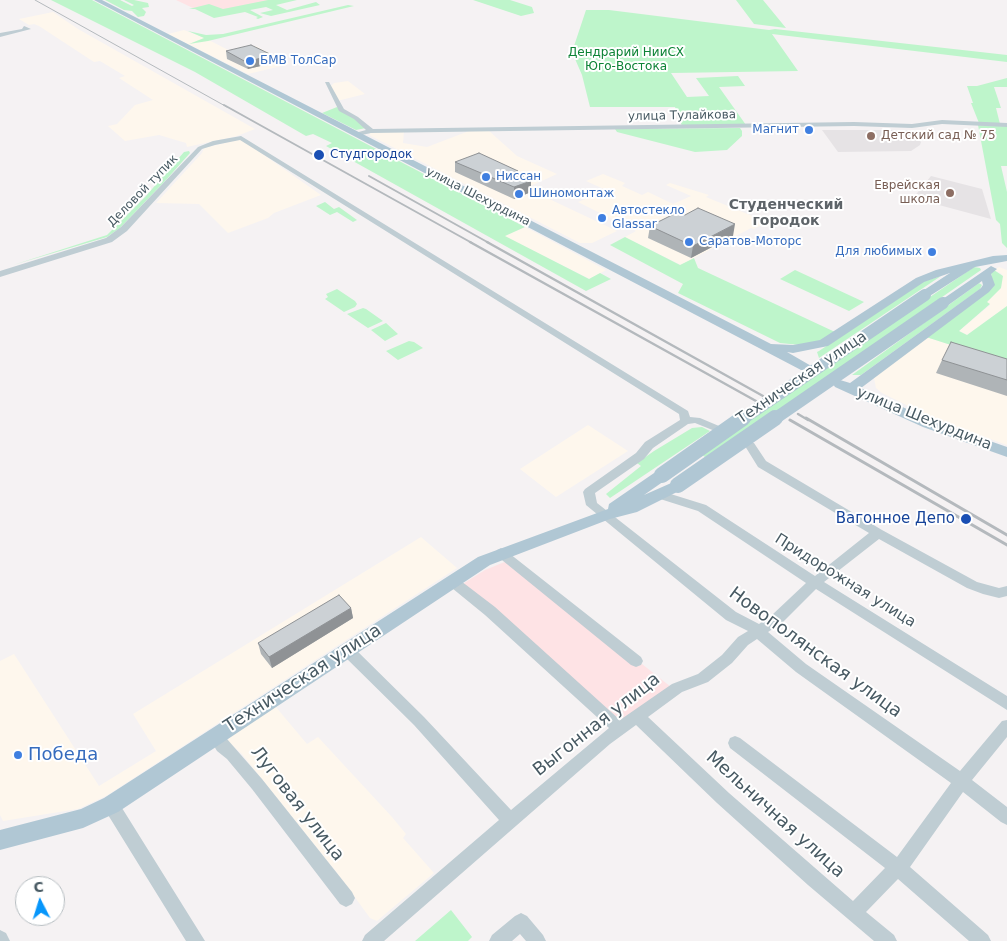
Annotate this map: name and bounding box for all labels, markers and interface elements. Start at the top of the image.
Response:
park label: Дендрарий НииСХ Юго-Востока [568,46,684,74]
place label: БМВ ТолСар [260,54,336,68]
marker: БМВ ТолСар [244,55,256,67]
street label: улица Тулайкова [628,108,736,124]
place label: Магнит [752,123,799,137]
marker: Магнит [803,124,815,136]
place label: Детский сад № 75 [881,129,996,143]
marker: Детский сад № 75 [865,130,877,142]
marker: Студгородок [312,148,326,162]
place label: Студгородок [330,148,412,162]
street label: Деловой тупик [105,152,181,230]
street label: улица Шехурдина [423,164,533,230]
place label: Ниссан [496,170,541,184]
marker: Ниссан [480,171,492,183]
place label: Еврейская школа [874,179,940,207]
place label: Шиномонтаж [529,187,614,201]
marker: Еврейская школа [944,187,956,199]
marker: Шиномонтаж [513,188,525,200]
district label: Студенческий городок [729,197,843,230]
place label: Автостекло Glassar [612,204,685,232]
marker: Автостекло Glassar [596,212,608,224]
place label: Саратов-Моторс [699,235,802,249]
marker: Саратов-Моторс [683,236,695,248]
place label: Для любимых [835,245,922,259]
marker: Для любимых [926,246,938,258]
street label: Техническая улица [734,328,870,428]
street label: улица Шехурдина [854,384,994,454]
place label: Вагонное Депо [836,510,955,528]
marker: Вагонное Депо [959,512,973,526]
street label: Придорожная улица [771,530,919,632]
street label: Новополянская улица [724,583,906,723]
street label: Техническая улица [220,620,386,738]
street label: Выгонная улица [529,669,665,781]
street label: Луговая улица [245,742,349,866]
place label: Победа [28,744,98,766]
street label: Мельничная улица [701,747,849,883]
marker: Победа [12,749,24,761]
north arrow [15,876,65,926]
text: С [33,879,45,895]

